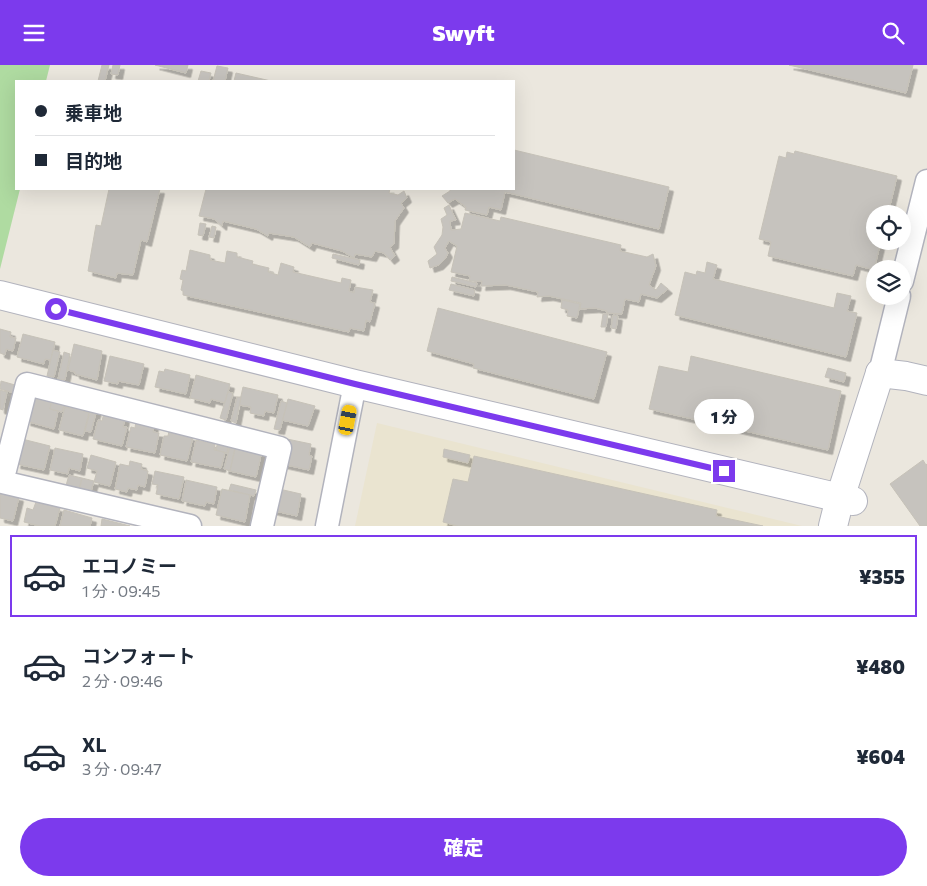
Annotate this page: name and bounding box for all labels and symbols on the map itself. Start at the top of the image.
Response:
route start [45,298,67,320]
callout: 1 分 [694,399,754,433]
car [337,404,358,436]
route end [713,460,735,482]

